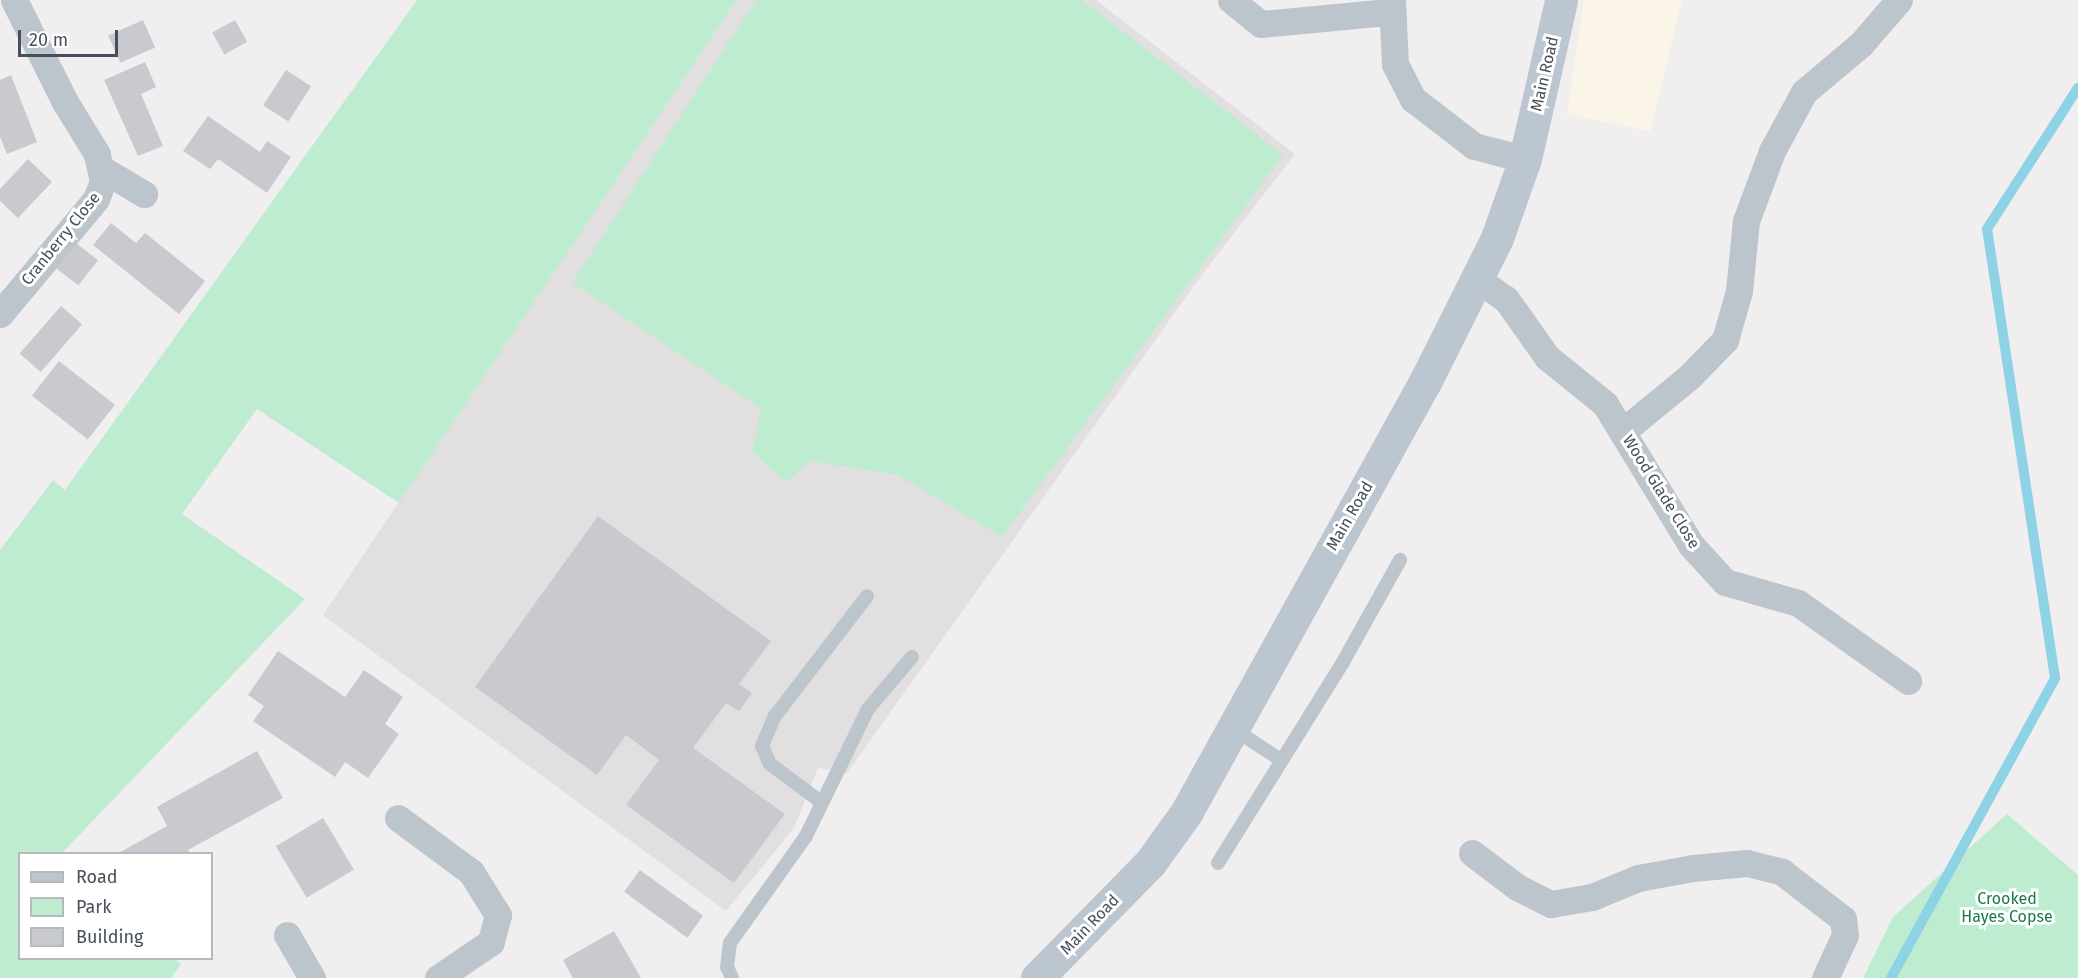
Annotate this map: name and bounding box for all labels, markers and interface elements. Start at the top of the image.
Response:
scale bar [21,18,122,56]
text: 20 m [29,29,68,51]
street label: Main Road [1527,35,1563,113]
street label: Cranberry Close [18,189,104,289]
street label: Wood Glade Close [1618,432,1704,552]
street label: Main Road [1323,478,1377,554]
legend [18,852,213,960]
text: Road [76,866,118,888]
park label: Crooked Hayes Copse [1961,889,2053,927]
street label: Main Road [1057,891,1123,959]
text: Park [76,896,111,918]
text: Building [76,926,143,948]

